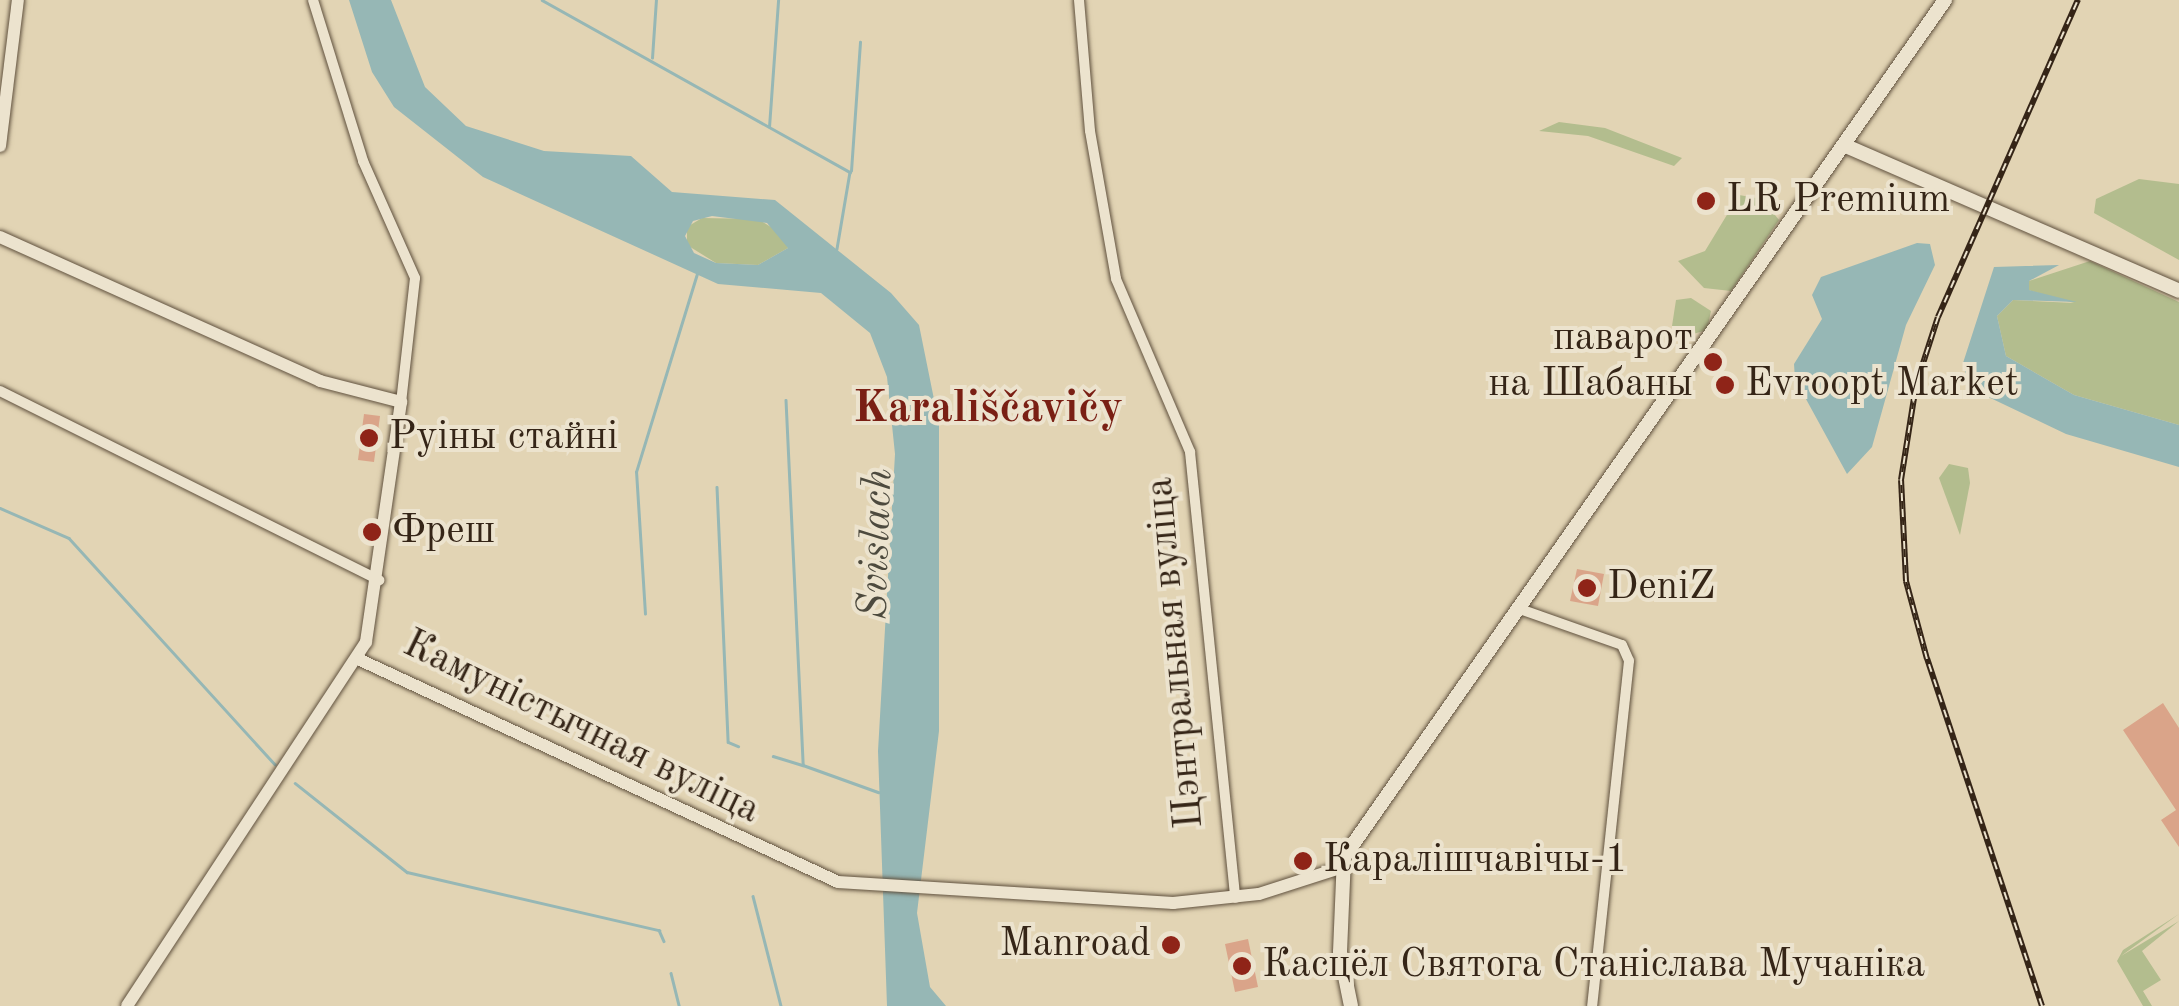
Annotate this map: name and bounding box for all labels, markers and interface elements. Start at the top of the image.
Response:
place label: LR Premium [1726,177,1950,225]
marker: LR Premium [1695,190,1717,212]
place label: паварот на Шабаны [1488,315,1693,409]
marker: паварот на Шабаны [1702,351,1724,373]
place label: Evroopt Market [1745,361,2019,409]
marker: Evroopt Market [1714,374,1736,396]
district label: Karališčavičy [853,383,1123,437]
place label: Руіны стайні [389,414,618,462]
marker: Руіны стайні [358,427,380,449]
water label: Svislach [849,467,905,621]
street label: Цэнтральная вуліца [1137,475,1215,831]
place label: Фреш [392,508,495,556]
marker: Фреш [361,521,383,543]
place label: DeniZ [1607,564,1715,612]
marker: DeniZ [1576,577,1598,599]
street label: Камуністычная вуліца [395,621,767,835]
place label: Каралішчавічы-1 [1323,837,1628,885]
marker: Каралішчавічы-1 [1292,850,1314,872]
place label: Manroad [999,921,1151,969]
marker: Manroad [1160,934,1182,956]
place label: Касцёл Святога Станіслава Мучаніка [1262,942,1925,990]
marker: Касцёл Святога Станіслава Мучаніка [1231,955,1253,977]

